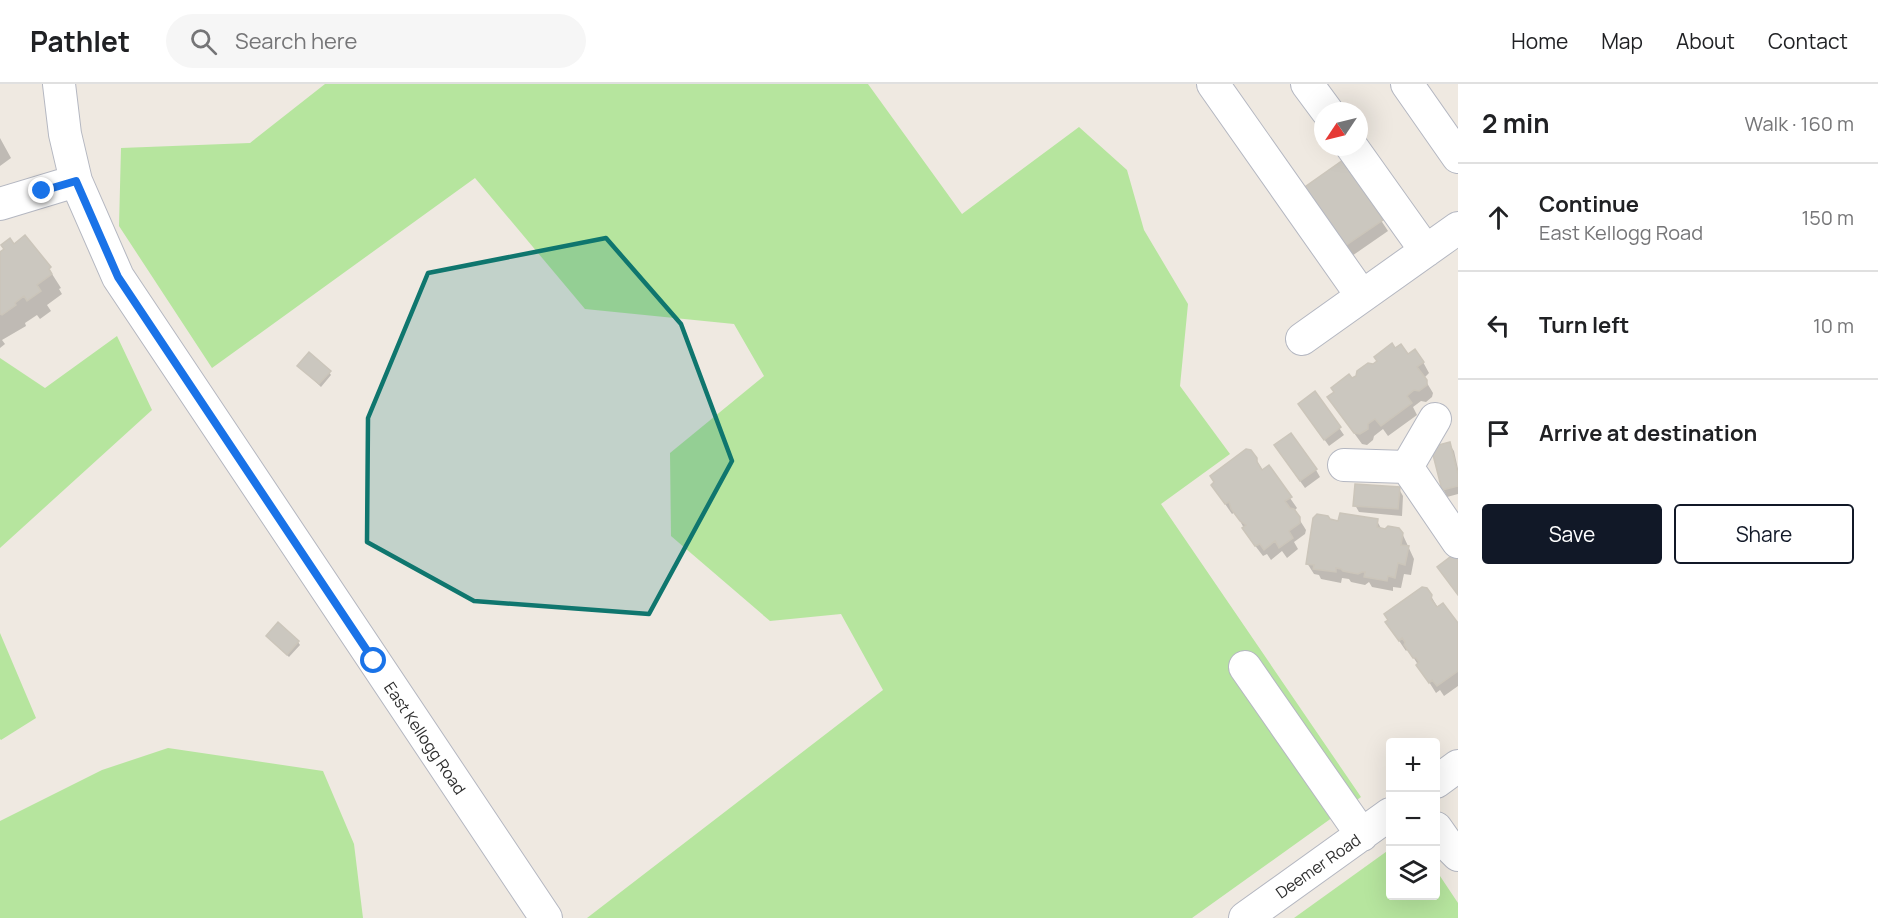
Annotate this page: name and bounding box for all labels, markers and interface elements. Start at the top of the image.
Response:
search box [166,14,586,68]
text: Pathlet [30,22,130,60]
icon: search [187,25,220,58]
text: Search here [235,26,357,56]
text: Home [1511,27,1568,55]
text: Map [1601,27,1643,55]
text: About [1676,27,1735,55]
text: Contact [1768,27,1848,55]
north arrow [1314,102,1368,156]
text: 2 min [1482,105,1550,141]
text: Walk · 160 m [1745,110,1854,137]
route end [28,177,54,203]
text: Continue [1539,189,1639,219]
icon: ahead [1482,201,1515,234]
text: 150 m [1801,204,1854,231]
text: East Kellogg Road [1539,219,1703,246]
icon: left [1482,309,1515,342]
text: Turn left [1539,310,1629,340]
text: 10 m [1813,312,1854,339]
icon: arrive [1482,417,1515,450]
text: Arrive at destination [1539,418,1757,448]
button: Save [1482,504,1662,564]
button: Share [1674,504,1854,564]
route start [360,647,386,673]
street label: East Kellogg Road [379,677,471,799]
map controls [1386,738,1440,900]
button: + [1386,738,1440,792]
button: − [1386,792,1440,846]
street label: Deemer Road [1271,829,1365,903]
button: layers [1386,846,1440,900]

